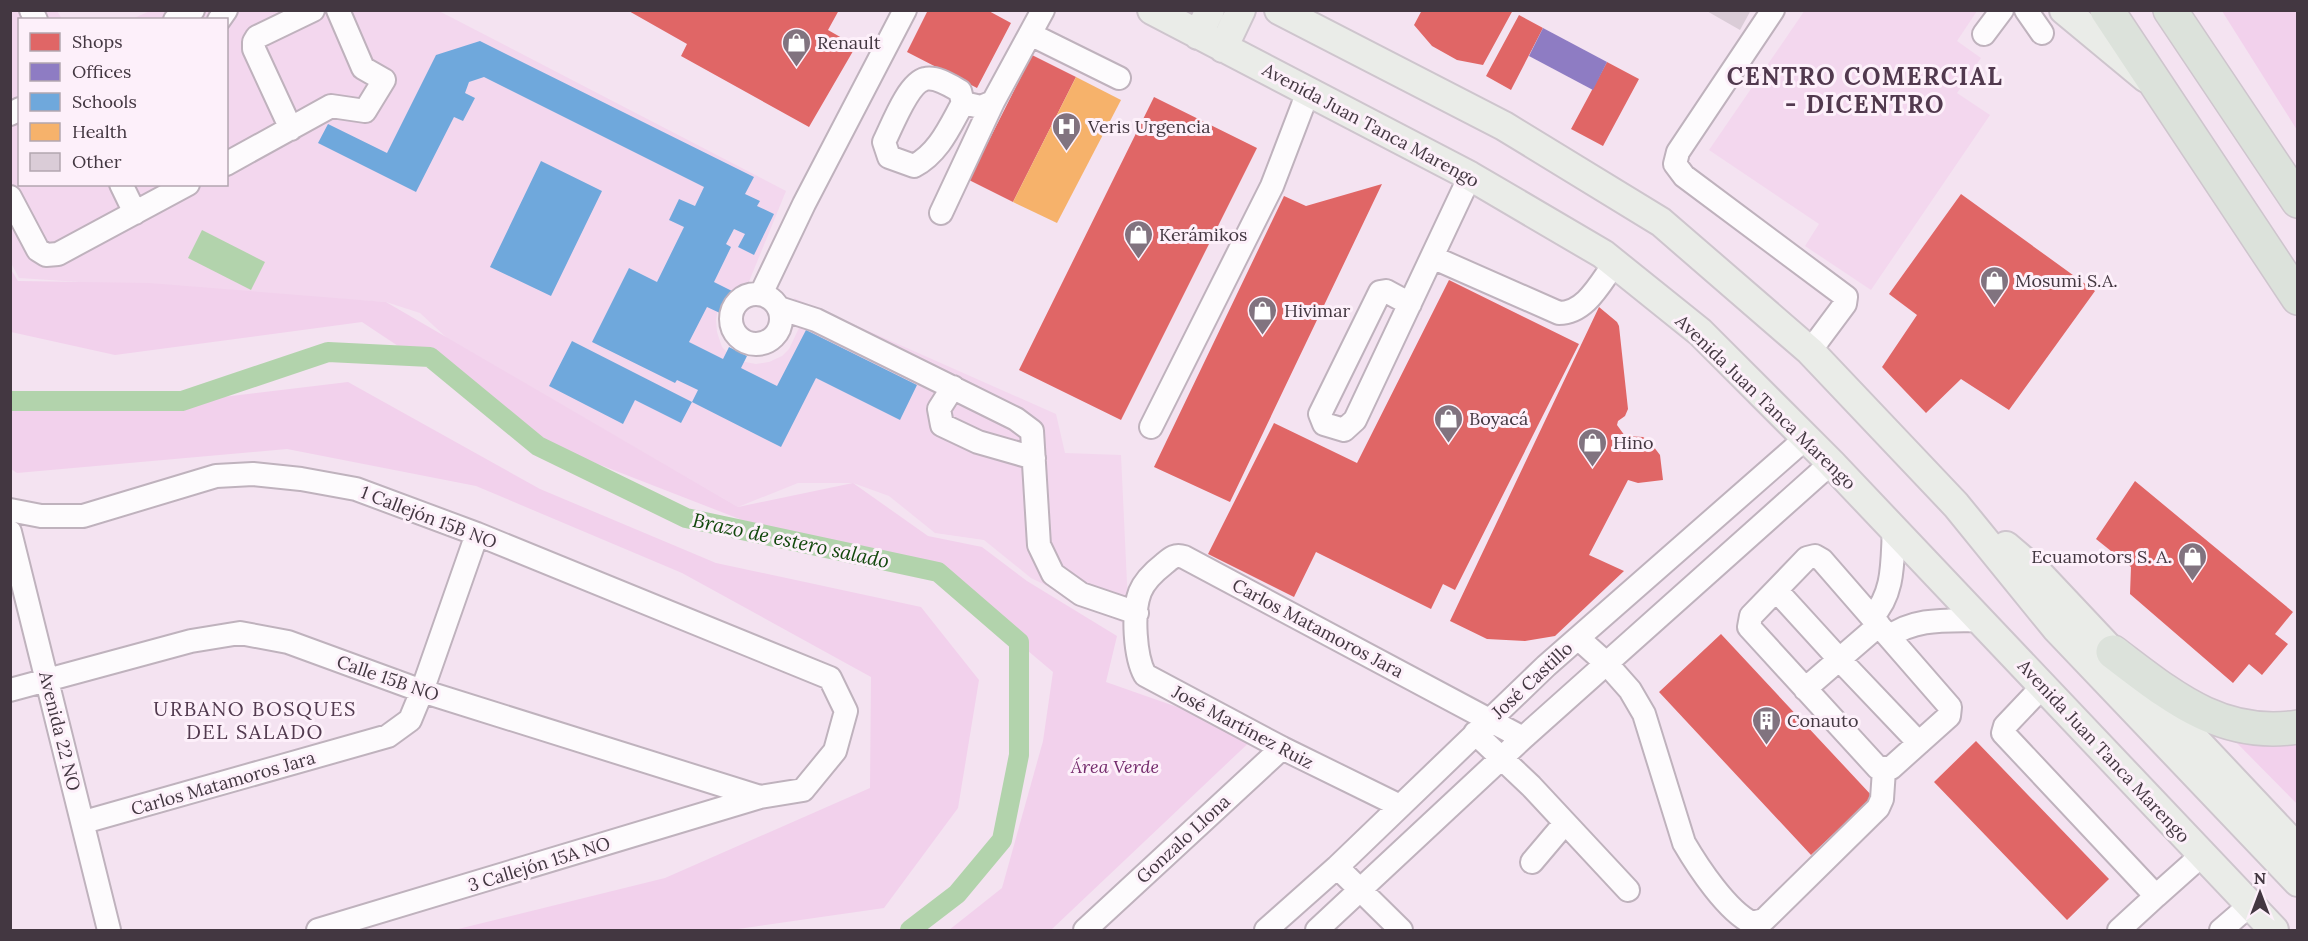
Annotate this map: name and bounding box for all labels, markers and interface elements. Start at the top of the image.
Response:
legend [18,18,228,186]
shop icon: Renault [780,26,812,68]
text: Shops [72,30,123,53]
place label: Renault [817,31,881,54]
street label: Avenida Juan Tanca Marengo [1258,58,1483,192]
text: Offices [72,60,131,83]
district label: CENTRO COMERCIAL - DICENTRO [1727,61,2003,120]
text: Schools [72,90,137,113]
hospital icon: Veris Urgencia [1051,110,1083,152]
place label: Veris Urgencia [1087,115,1210,138]
text: Health [72,120,128,143]
text: Other [72,150,122,173]
shop icon: Kerámikos [1122,218,1154,260]
place label: Kerámikos [1159,223,1247,246]
shop icon: Mosumi S.A. [1978,264,2010,306]
place label: Mosumi S.A. [2015,269,2118,292]
shop icon: Hivimar [1247,294,1279,336]
place label: Hivimar [1284,299,1350,322]
street label: Avenida Juan Tanca Marengo [1670,309,1861,494]
shop icon: Boyacá [1432,402,1464,444]
place label: Boyacá [1469,407,1528,430]
shop icon: Hino [1576,426,1608,468]
place label: Hino [1613,431,1653,454]
street label: 1 Callejón 15B NO [358,480,500,554]
water label: Brazo de estero salado [690,507,892,573]
shop icon: Ecuamotors S. A. [2177,540,2209,582]
place label: Ecuamotors S. A. [2031,545,2172,568]
street label: Carlos Matamoros Jara [1228,573,1408,683]
street label: José Castillo [1486,637,1577,724]
street label: Calle 15B NO [334,650,442,706]
street label: Avenida Juan Tanca Marengo [2012,654,2195,847]
street label: Avenida 22 NO [34,668,86,793]
street label: José Martínez Ruiz [1168,680,1318,774]
district label: URBANO BOSQUES DEL SALADO [153,696,357,744]
building icon: Conauto [1750,704,1782,746]
place label: Conauto [1787,709,1858,732]
street label: Carlos Matamoros Jara [128,746,318,820]
park label: Área Verde [1070,755,1159,778]
street label: Gonzalo Llona [1131,790,1235,888]
street label: 3 Callejón 15A NO [465,831,613,897]
north arrow [2230,863,2290,923]
text: N [2254,868,2266,888]

